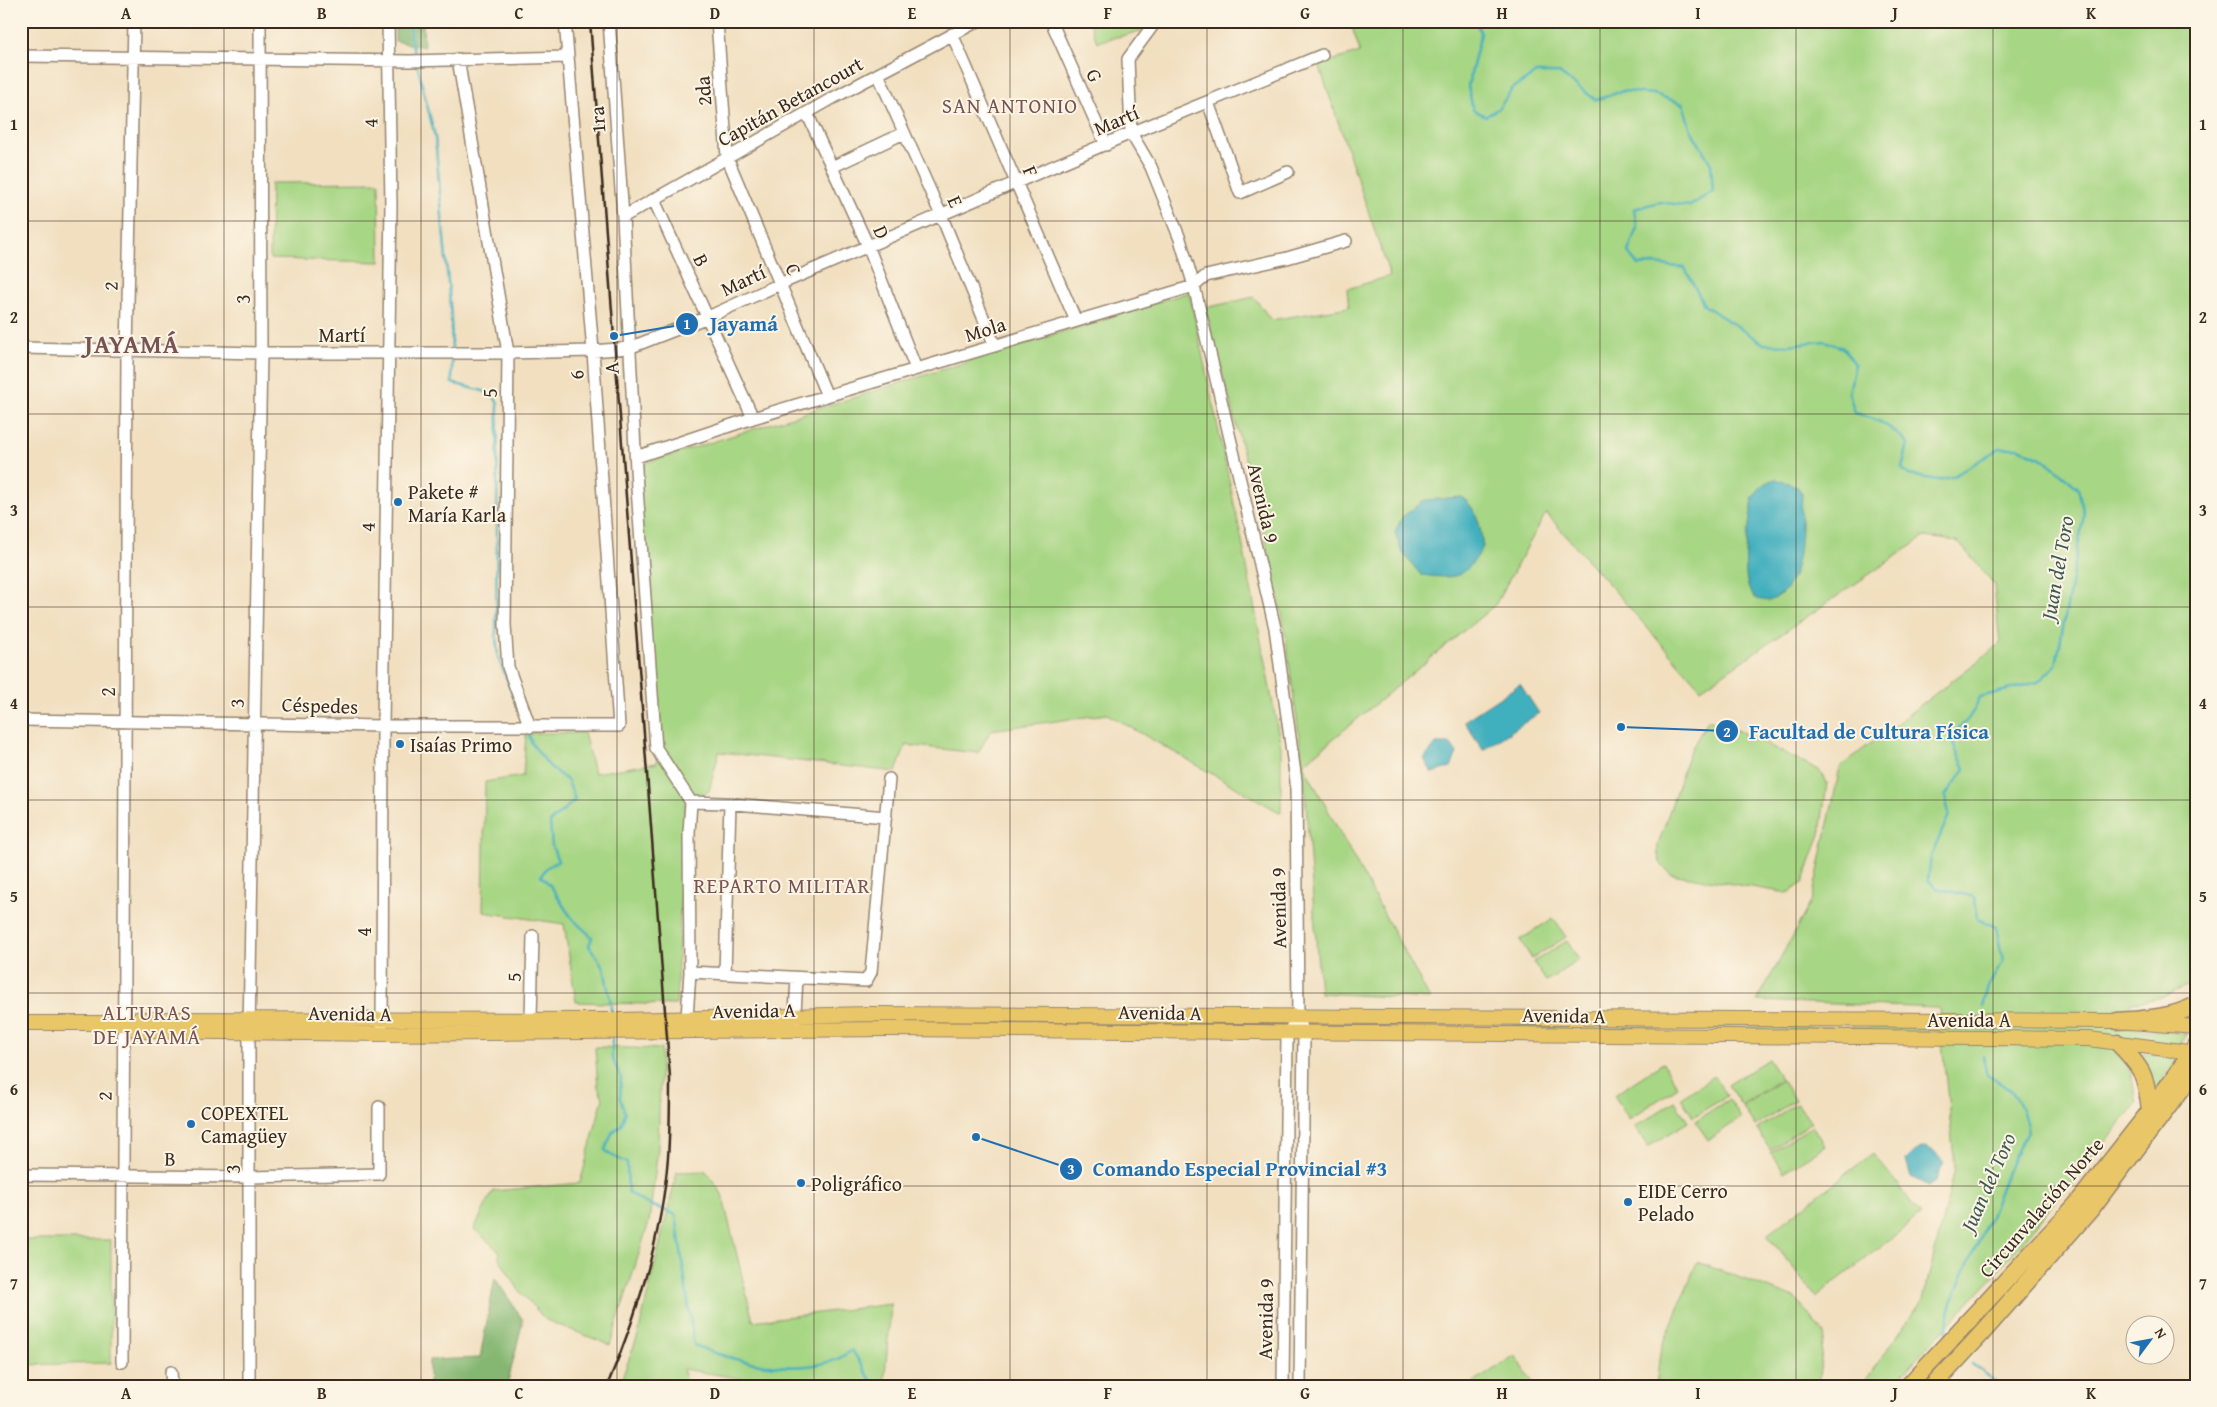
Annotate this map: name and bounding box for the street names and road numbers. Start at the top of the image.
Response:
street label: Capitán Betancourt [712,49,868,153]
street label: G [1079,64,1111,86]
street label: 2da [687,75,719,107]
street label: Martí [1089,97,1144,142]
street label: 1ra [582,105,612,135]
street label: 4 [355,118,385,128]
street label: F [1016,161,1046,181]
street label: E [941,190,971,212]
street label: D [866,221,898,243]
street label: B [686,249,718,271]
street label: Martí [716,257,771,303]
street label: C [779,258,810,280]
street label: 2 [95,281,125,291]
street label: 3 [228,294,257,304]
street label: Mola [961,309,1010,349]
street label: Martí [319,320,366,349]
street label: A [596,361,626,375]
street label: 6 [561,369,591,381]
street label: 5 [475,388,504,398]
street label: Avenida 9 [1241,460,1287,546]
street label: 4 [352,522,382,532]
street label: 2 [93,687,122,697]
street label: Céspedes [281,689,359,721]
street label: 3 [221,698,251,708]
street label: Avenida 9 [1263,867,1293,949]
street label: 4 [349,927,378,937]
street label: 5 [498,972,528,982]
street label: Avenida A [712,995,796,1025]
street label: Avenida A [1118,997,1202,1027]
street label: Avenida A [308,998,392,1028]
street label: Avenida A [1522,1000,1606,1030]
street label: Avenida A [1927,1005,2011,1034]
street label: 2 [89,1091,119,1101]
street label: Circunvalación Norte [1972,1130,2110,1284]
street label: B [164,1143,176,1173]
street label: 3 [218,1164,247,1174]
street label: Avenida 9 [1250,1278,1280,1360]

